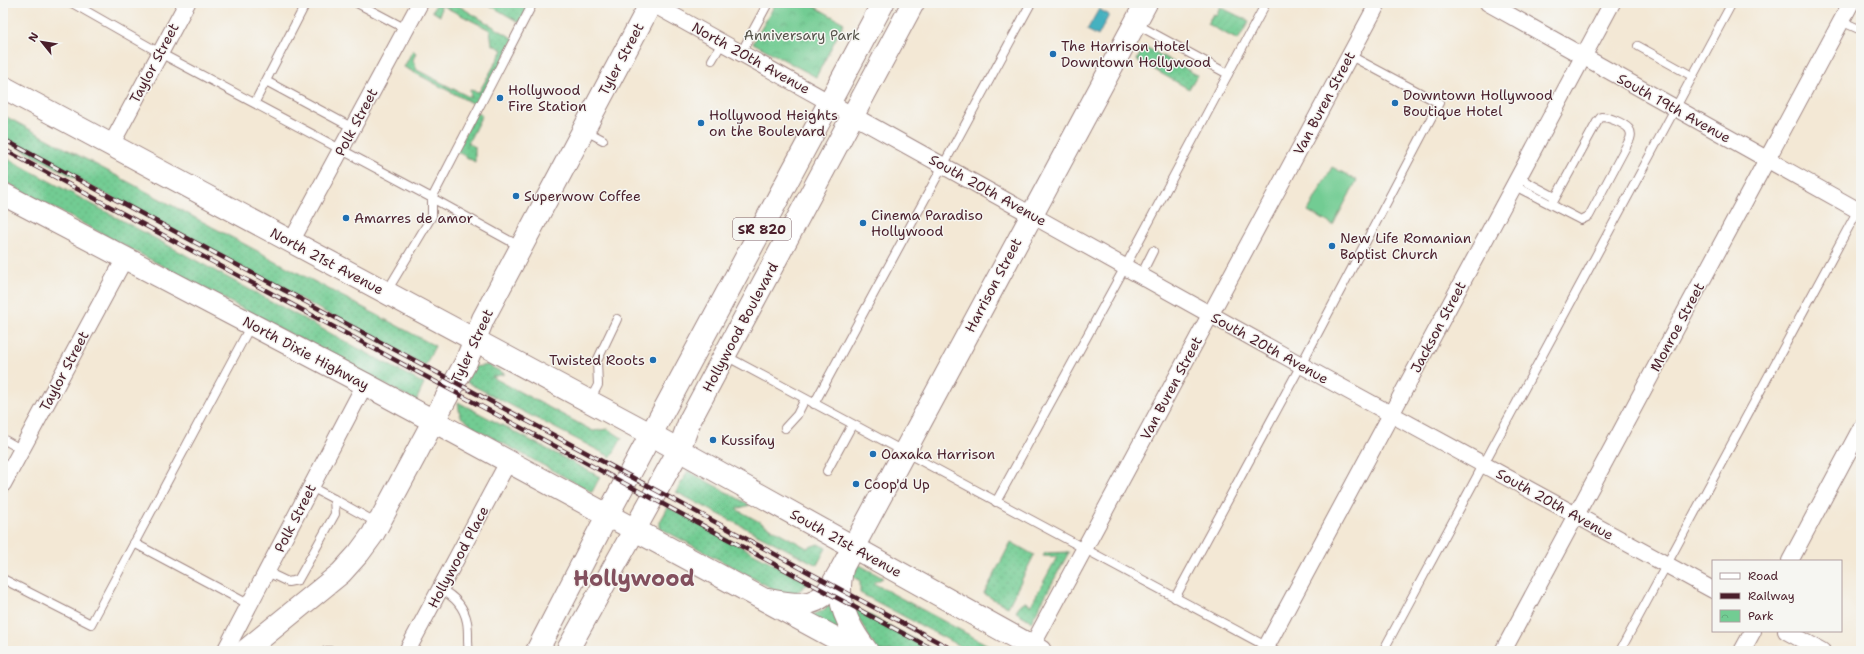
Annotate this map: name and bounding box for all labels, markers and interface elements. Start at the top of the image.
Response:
street label: North 20th Avenue [689,18,813,98]
street label: Taylor Street [125,20,183,106]
street label: Tyler Street [594,20,648,98]
north arrow [22,22,62,62]
park label: Anniversary Park [744,26,860,44]
text: N [25,29,43,45]
place label: The Harrison Hotel Downtown Hollywood [1061,37,1211,71]
street label: Van Buren Street [1289,48,1359,158]
marker: The Harrison Hotel Downtown Hollywood [1048,49,1058,59]
street label: South 19th Avenue [1614,69,1734,147]
place label: Hollywood Fire Station [508,81,587,115]
street label: Polk Street [331,85,381,159]
place label: Downtown Hollywood Boutique Hotel [1403,86,1553,120]
marker: Hollywood Fire Station [495,93,505,103]
marker: Downtown Hollywood Boutique Hotel [1390,98,1400,108]
place label: Hollywood Heights on the Boulevard [709,106,838,140]
marker: Hollywood Heights on the Boulevard [696,118,706,128]
street label: South 20th Avenue [926,150,1050,230]
place label: Superwow Coffee [524,187,641,205]
marker: Superwow Coffee [511,191,521,201]
place label: Cinema Paradiso Hollywood [871,206,983,240]
place label: Amarres de amor [354,209,474,227]
marker: Amarres de amor [341,213,351,223]
road number: SR 820 [733,218,791,240]
marker: Cinema Paradiso Hollywood [858,218,868,228]
street label: North 21st Avenue [267,224,387,299]
place label: New Life Romanian Baptist Church [1340,229,1472,263]
street label: Harrison Street [961,235,1025,335]
marker: New Life Romanian Baptist Church [1327,241,1337,251]
street label: Hollywood Boulevard [698,259,782,395]
street label: Jackson Street [1406,278,1470,376]
street label: Monroe Street [1646,279,1708,375]
street label: Tyler Street [447,306,497,386]
street label: South 20th Avenue [1208,308,1332,388]
street label: North Dixie Highway [240,312,372,394]
street label: Taylor Street [35,328,93,414]
street label: Van Buren Street [1136,333,1206,443]
place label: Twisted Roots [549,351,645,369]
marker: Twisted Roots [648,355,658,365]
place label: Kussifay [721,431,775,449]
marker: Kussifay [708,435,718,445]
place label: Oaxaka Harrison [881,445,996,463]
marker: Oaxaka Harrison [868,449,878,459]
street label: South 20th Avenue [1493,464,1617,544]
place label: Coop'd Up [864,475,930,493]
marker: Coop'd Up [851,479,861,489]
street label: Polk Street [270,481,320,555]
street label: Hollywood Place [424,503,492,611]
street label: South 21st Avenue [787,505,905,581]
legend [1712,560,1842,632]
district label: Hollywood [573,564,695,593]
text: Road [1748,568,1779,584]
text: Railway [1748,588,1795,604]
text: Park [1748,608,1774,624]

